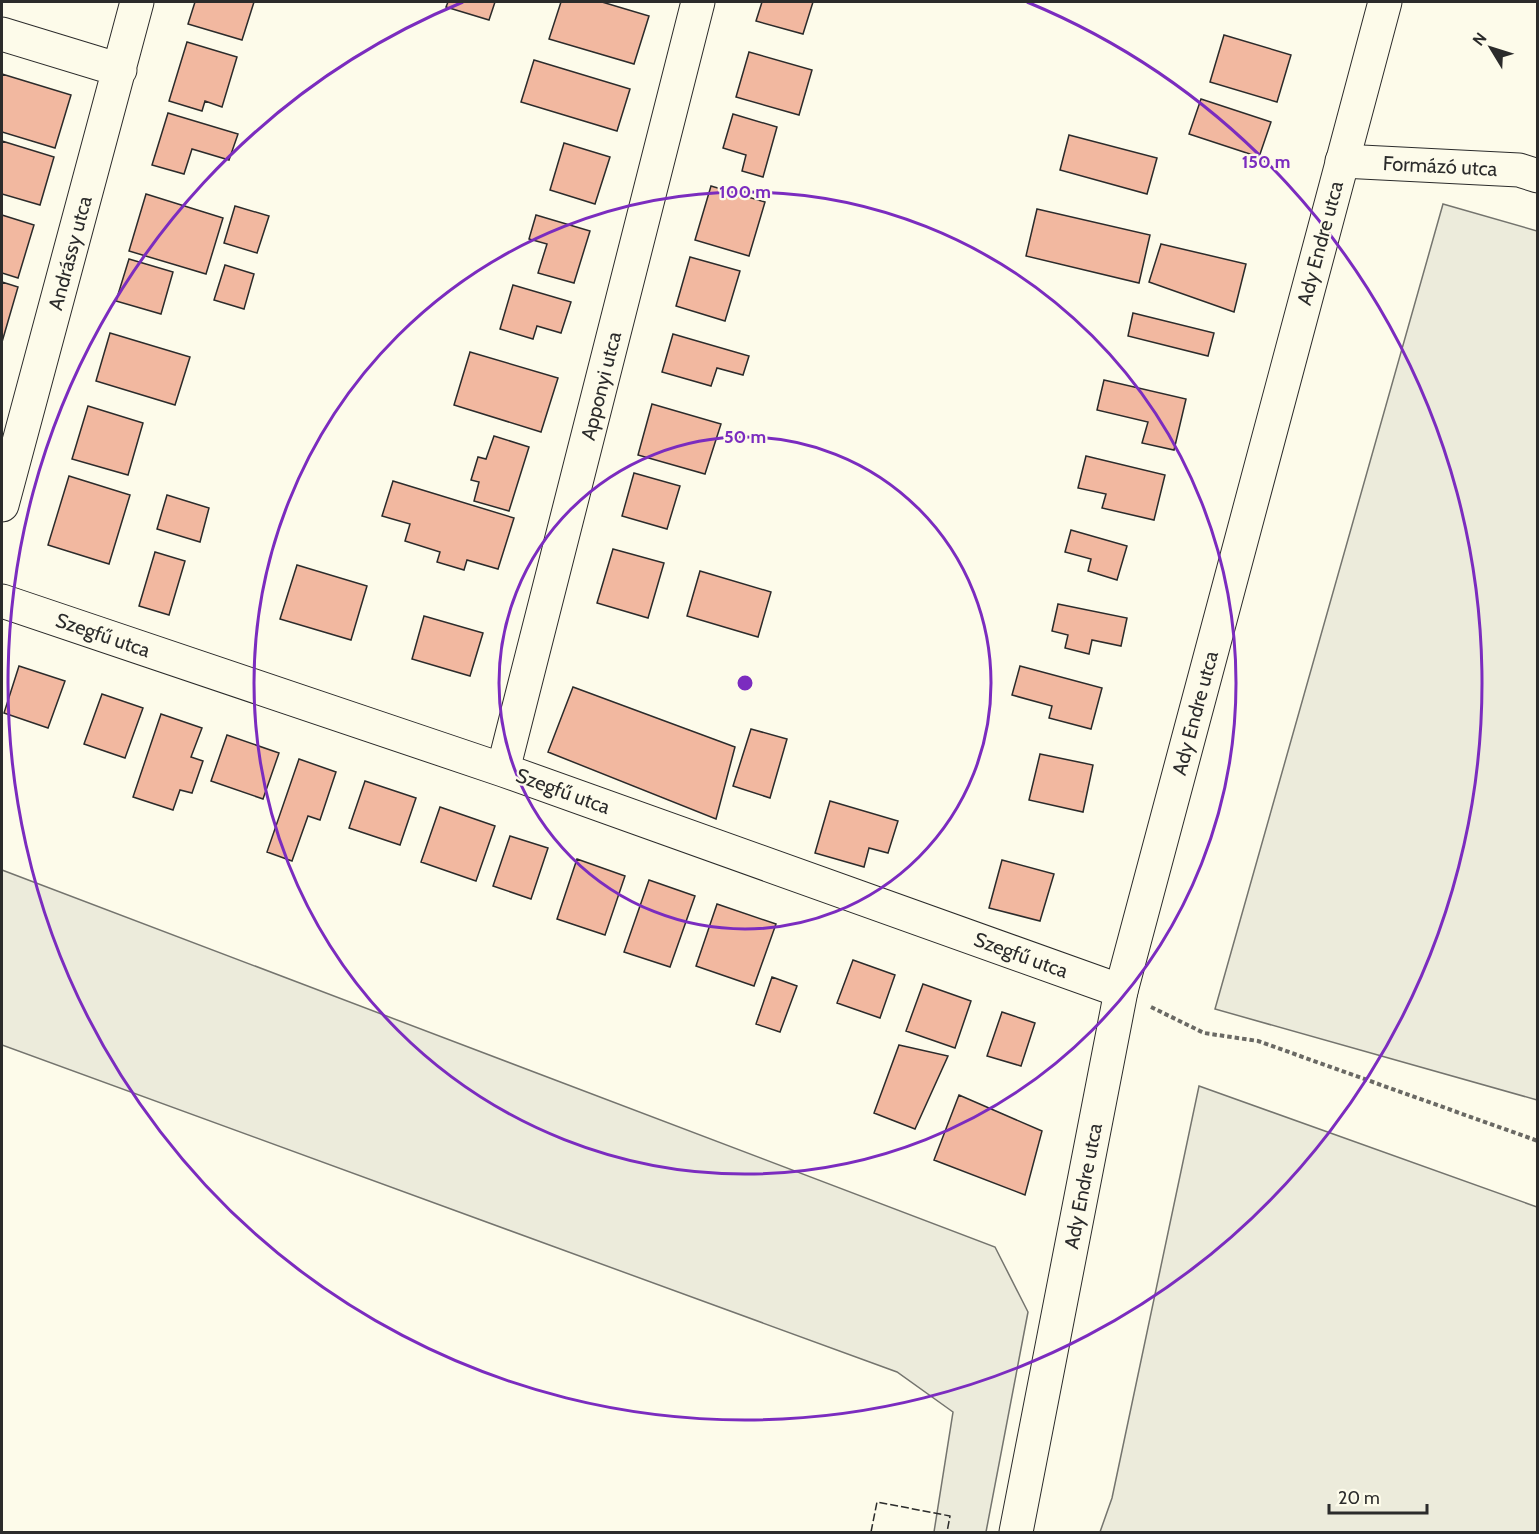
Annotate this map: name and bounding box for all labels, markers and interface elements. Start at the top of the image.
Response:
north arrow [1461,18,1521,78]
text: N [1469,29,1491,49]
text: 150 m [1242,151,1290,173]
street label: Formázó utca [1382,151,1498,181]
street label: Ady Endre utca [1292,178,1348,308]
text: 100 m [719,181,771,203]
street label: Andrássy utca [43,193,97,313]
street label: Apponyi utca [576,329,626,443]
text: 50 m [724,426,766,448]
street label: Szegfű utca [53,608,154,662]
street label: Ady Endre utca [1167,648,1223,778]
centre of rings [735,673,755,693]
street label: Szegfű utca [513,763,614,819]
street label: Szegfű utca [971,927,1072,983]
street label: Ady Endre utca [1059,1121,1107,1251]
scale bar [1329,1477,1426,1515]
text: 20 m [1338,1487,1380,1509]

